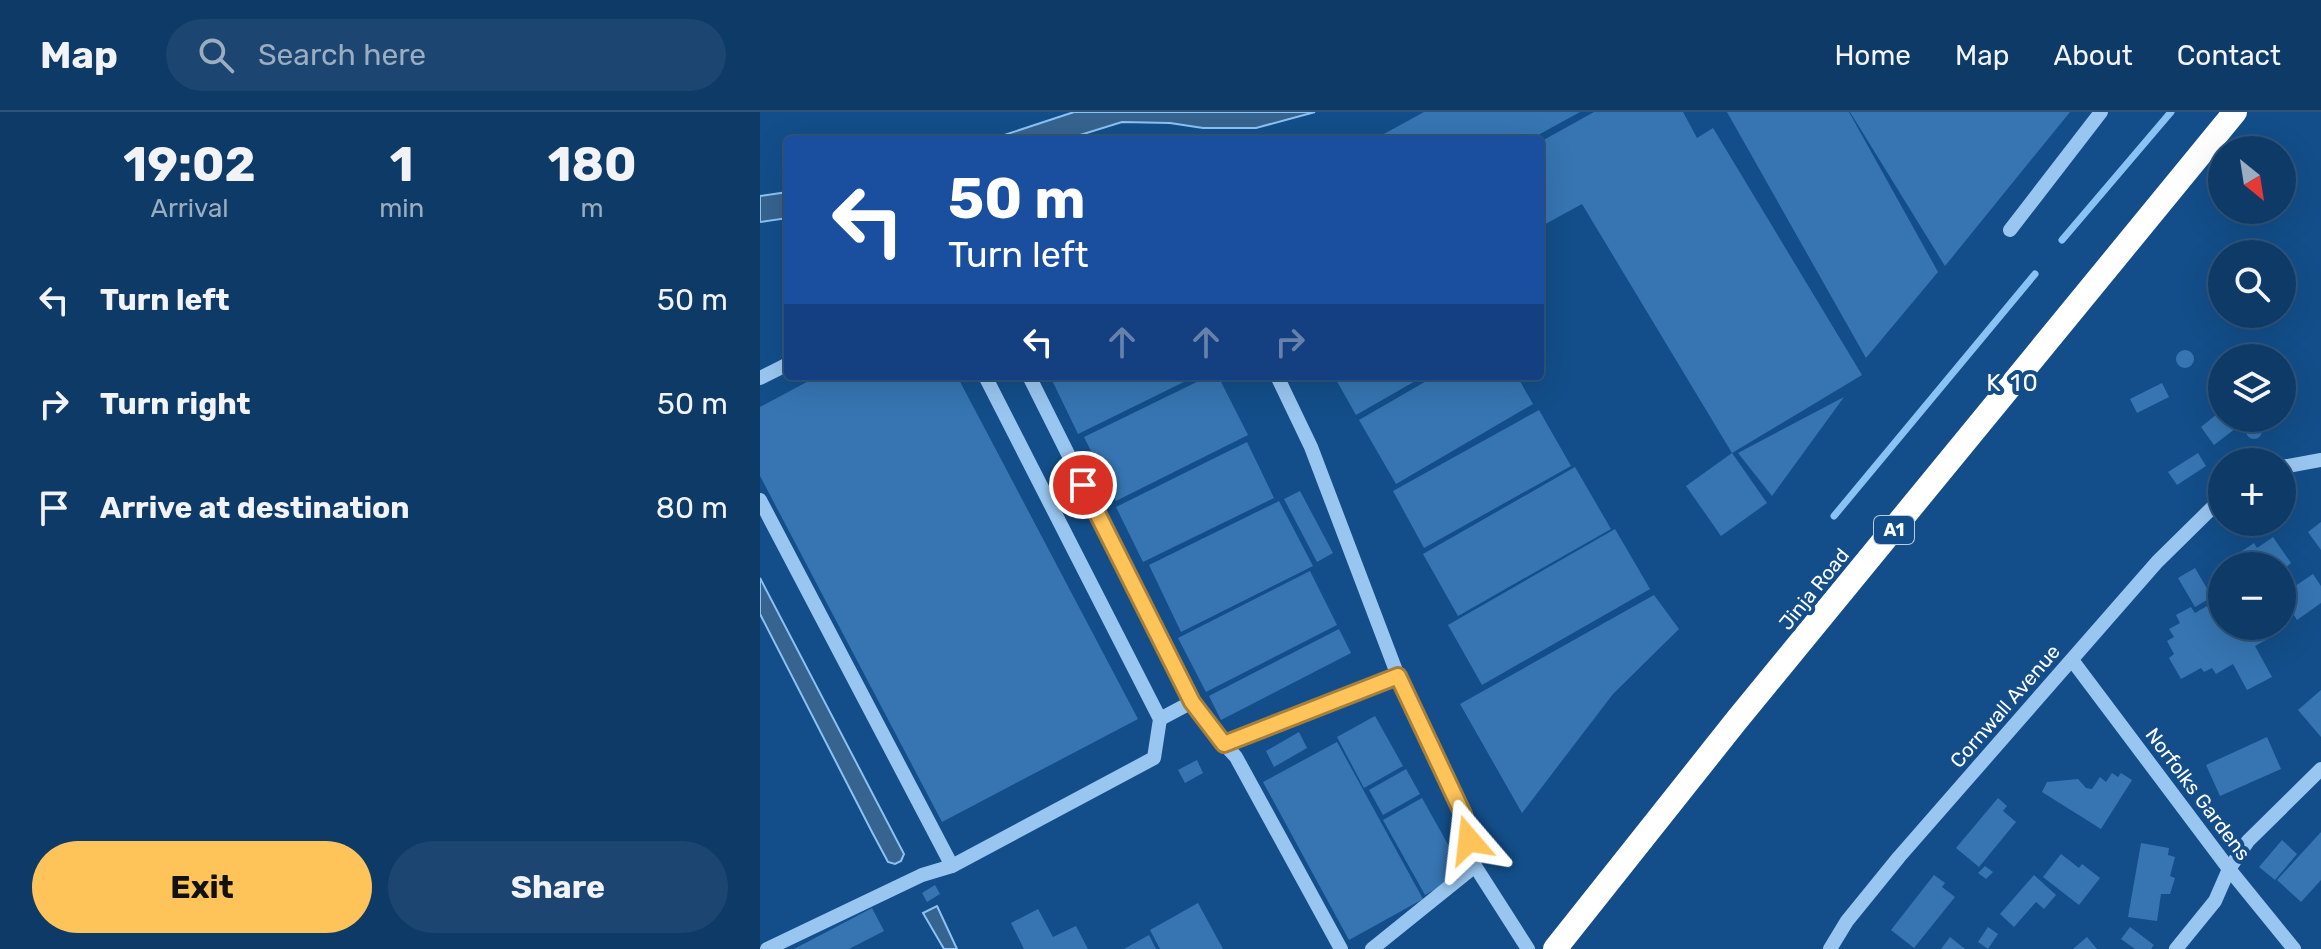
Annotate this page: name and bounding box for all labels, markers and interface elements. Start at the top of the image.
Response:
search box [166,19,726,91]
text: Map [40,32,118,78]
icon: search [194,33,238,77]
text: Search here [258,37,426,73]
text: Home [1834,39,1911,72]
text: Map [1955,39,2009,72]
text: About [2053,39,2133,72]
text: Contact [2177,39,2281,72]
text: 19:02 [123,136,256,193]
text: 1 [390,136,414,193]
text: 180 [548,136,637,193]
north arrow [2208,136,2296,224]
map controls [2208,136,2296,640]
text: 50 m [948,166,1085,232]
icon: left [816,168,920,272]
text: Arrival [151,193,229,224]
text: min [379,193,424,224]
text: m [581,193,604,224]
text: Turn left [948,233,1089,276]
button: search [2208,240,2296,328]
icon: left [32,278,76,322]
text: Turn left [100,282,230,318]
text: 50 m [657,282,728,318]
icon: left [1016,320,1060,364]
icon: ahead [1100,320,1144,364]
icon: ahead [1184,320,1228,364]
icon: right [1268,320,1312,364]
button: layers [2208,344,2296,432]
district label: K 10 [1986,369,2040,397]
icon: right [32,382,76,426]
text: Turn right [100,386,251,422]
text: 50 m [657,386,728,422]
button: + [2208,448,2296,536]
pin [1049,451,1117,519]
icon: arrive [1061,463,1105,507]
icon: arrive [32,486,76,530]
text: Arrive at destination [100,490,410,526]
text: 80 m [656,490,728,526]
road number: A1 [1874,516,1914,544]
street label: Jinja Road [1774,543,1854,635]
button: − [2208,552,2296,640]
street label: Cornwall Avenue [1945,640,2065,772]
street label: Norfolks Gardens [2140,723,2256,865]
position arrow [1427,798,1511,882]
button: Exit [32,841,372,933]
button: Share [388,841,728,933]

